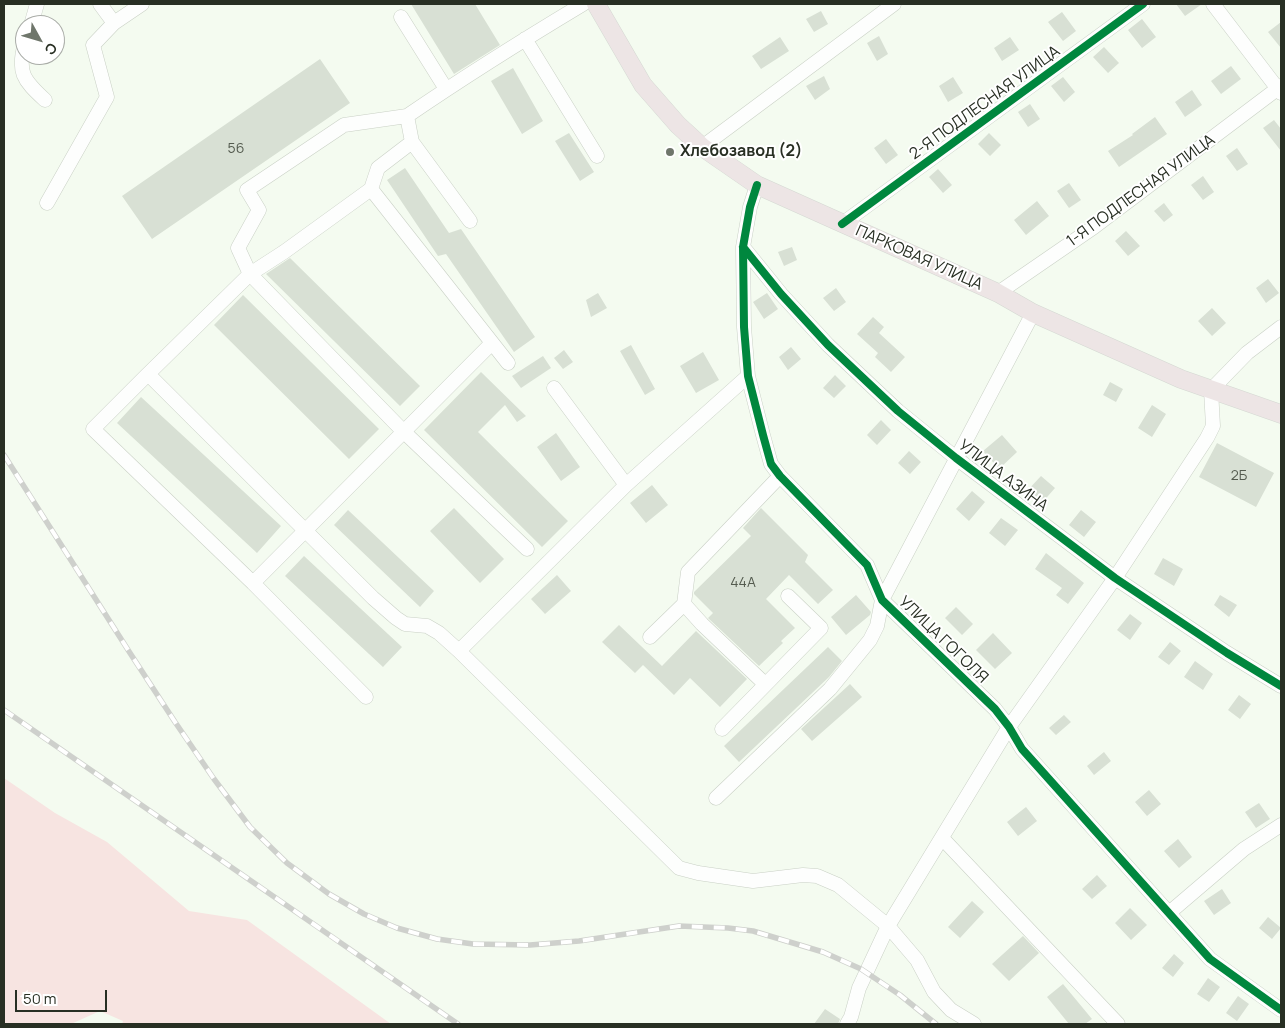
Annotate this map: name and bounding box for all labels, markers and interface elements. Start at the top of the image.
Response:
north arrow [15,15,65,65]
text: С [41,39,62,59]
street label: 2-Я ПОДЛЕСНАЯ УЛИЦА [906,42,1064,164]
street label: 1-Я ПОДЛЕСНАЯ УЛИЦА [1063,131,1219,251]
house number: 56 [228,141,244,157]
place label: Хлебозавод (2) [680,142,802,162]
marker: Хлебозавод (2) [664,146,676,158]
street label: ПАРКОВАЯ УЛИЦА [852,221,986,295]
street label: УЛИЦА АЗИНА [954,436,1052,516]
house number: 2Б [1231,468,1247,484]
house number: 44А [730,575,756,591]
street label: УЛИЦА ГОГОЛЯ [894,593,992,687]
scale bar [18,980,110,1012]
text: 50 m [23,988,57,1009]

